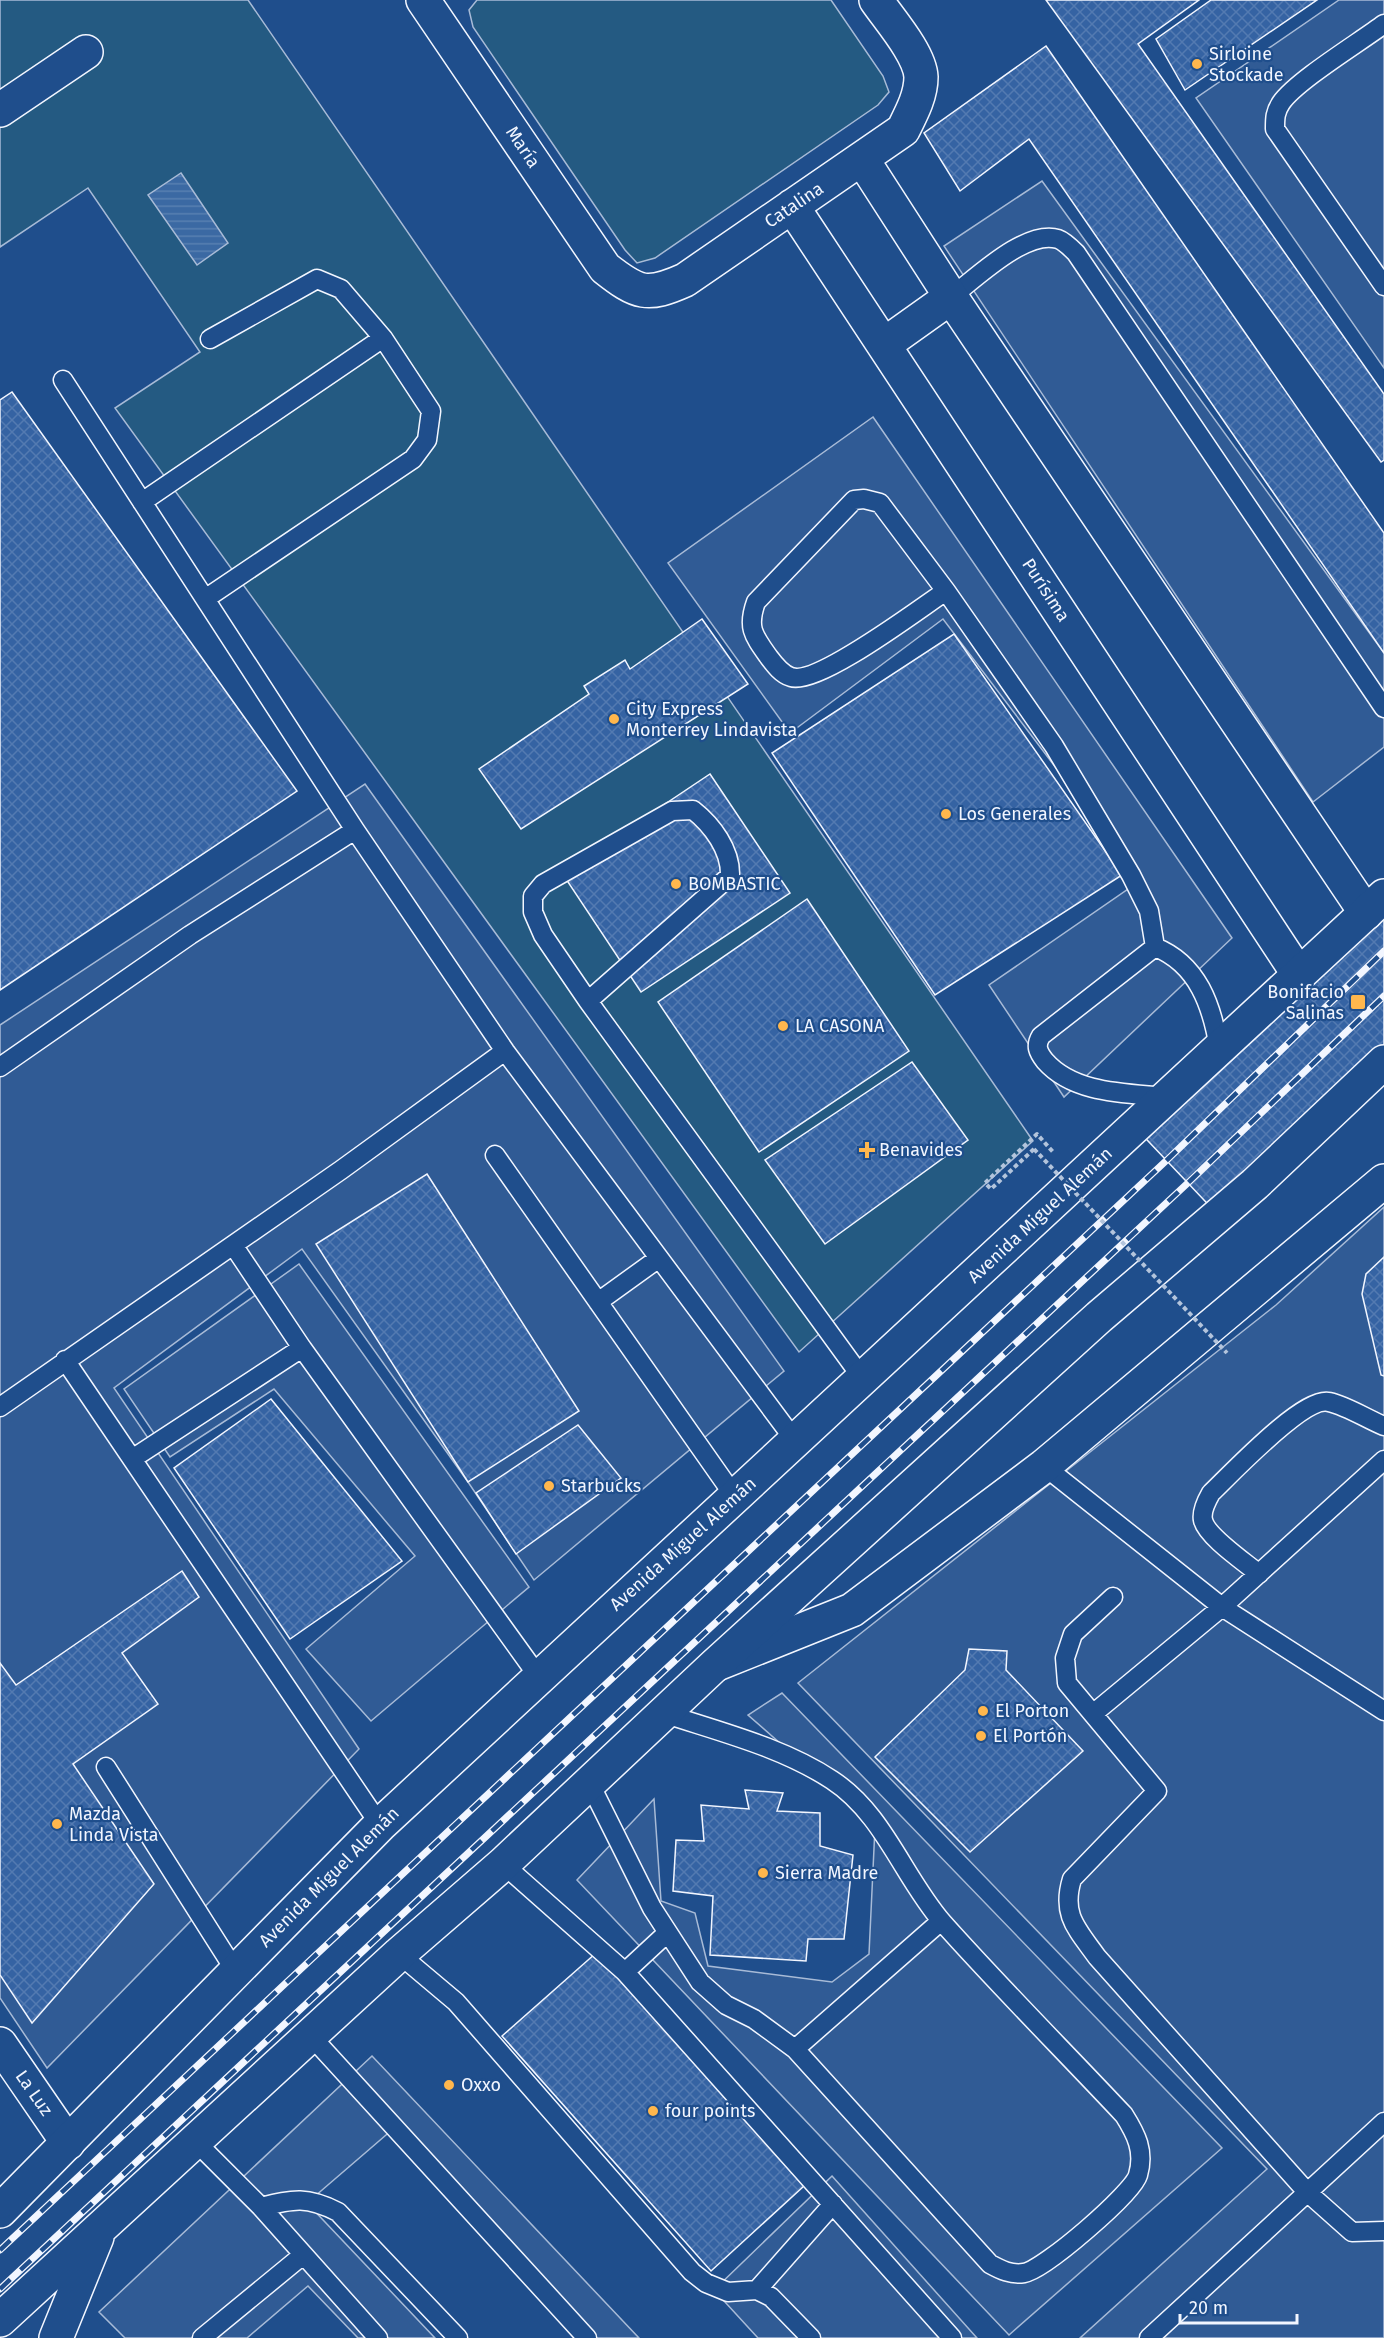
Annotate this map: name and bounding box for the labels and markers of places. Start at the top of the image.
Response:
place label: Sirloine Stockade [1209,43,1283,86]
marker: Sirloine Stockade [1190,57,1204,71]
place label: City Express Monterrey Lindavista [626,698,797,741]
marker: City Express Monterrey Lindavista [607,712,621,726]
place label: Los Generales [958,803,1071,825]
marker: Los Generales [939,807,953,821]
place label: BOMBASTIC [688,873,781,895]
marker: BOMBASTIC [669,877,683,891]
place label: Bonifacio Salinas [1267,981,1344,1024]
marker: Bonifacio Salinas [1349,993,1367,1011]
place label: LA CASONA [795,1015,885,1037]
marker: LA CASONA [776,1019,790,1033]
place label: Benavides [879,1139,963,1161]
marker: Benavides [860,1143,874,1157]
place label: Starbucks [561,1475,641,1497]
marker: Starbucks [542,1479,556,1493]
place label: El Porton [995,1700,1069,1722]
marker: El Porton [976,1704,990,1718]
place label: El Portón [993,1725,1067,1747]
marker: El Portón [974,1729,988,1743]
place label: Mazda Linda Vista [69,1803,159,1846]
marker: Mazda Linda Vista [50,1817,64,1831]
place label: Sierra Madre [775,1862,878,1884]
marker: Sierra Madre [756,1866,770,1880]
place label: Oxxo [461,2074,501,2096]
marker: Oxxo [442,2078,456,2092]
place label: four points [665,2100,755,2122]
marker: four points [646,2104,660,2118]

